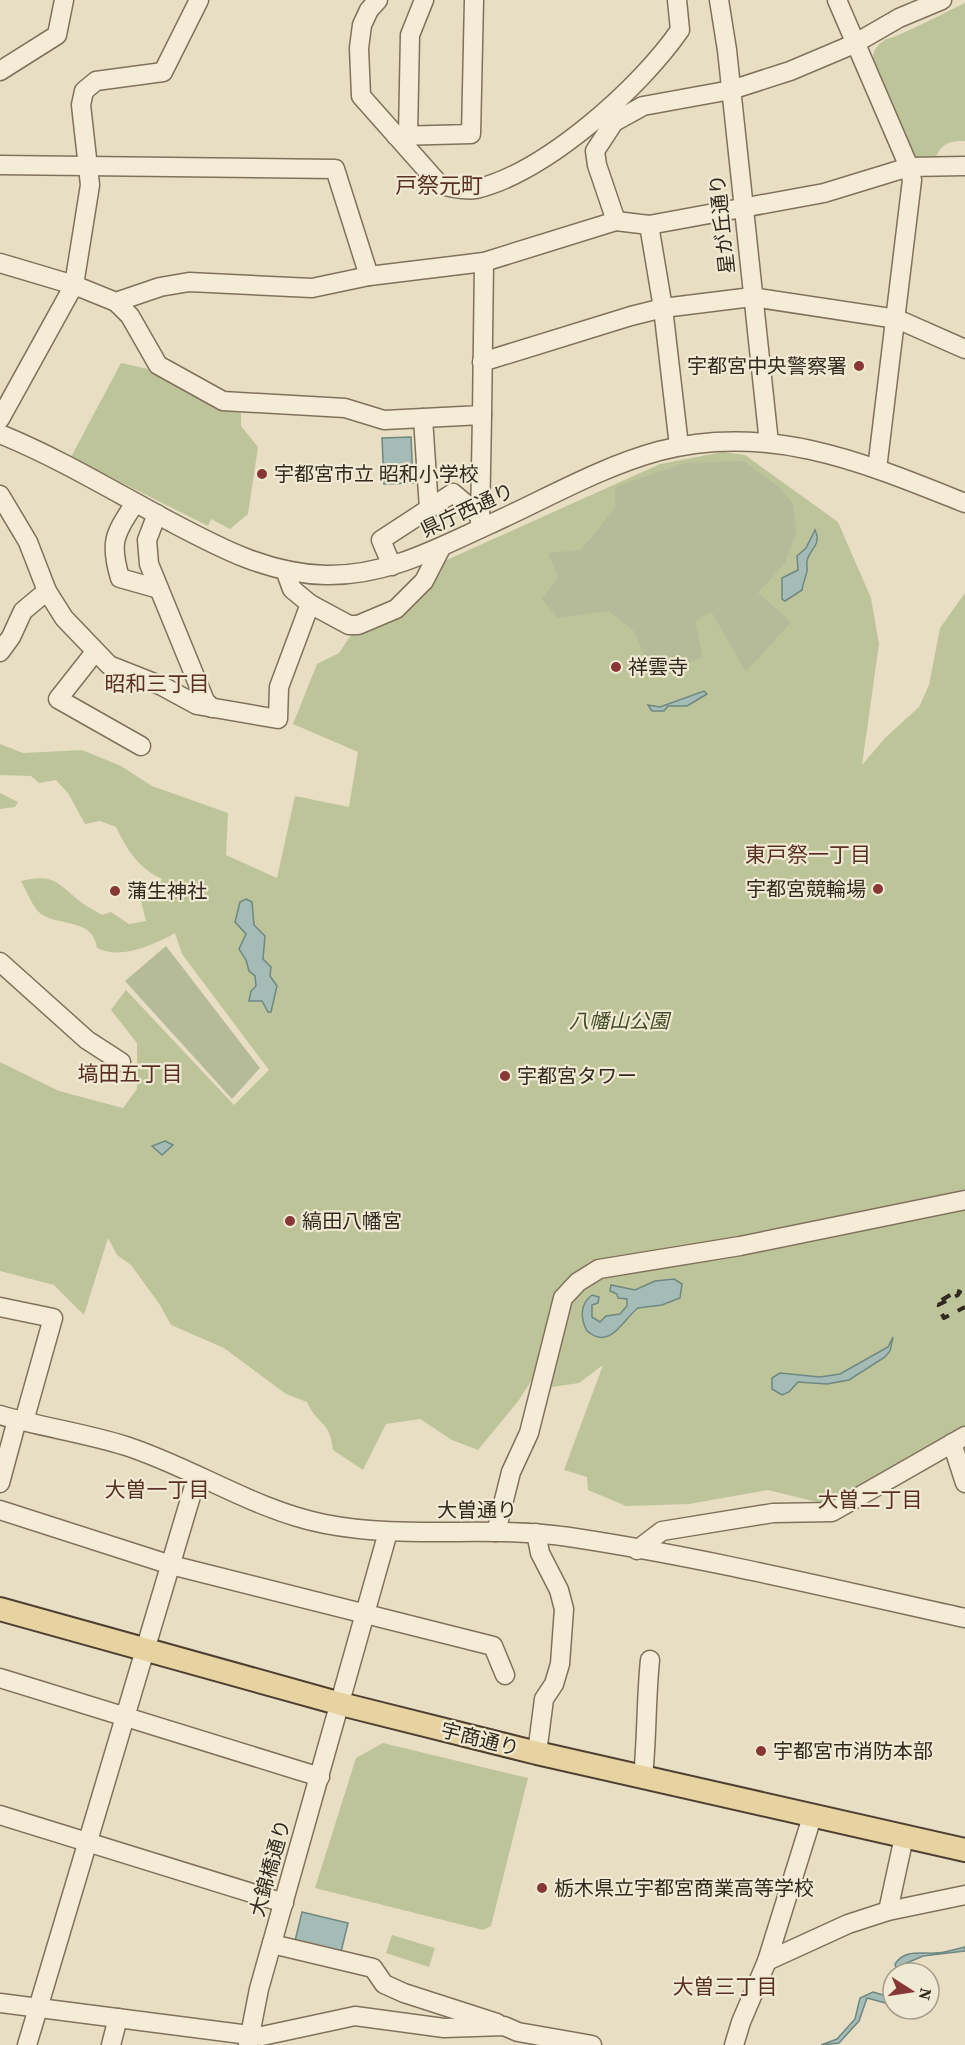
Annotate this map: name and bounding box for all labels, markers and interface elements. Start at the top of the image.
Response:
district label: 戸祭元町 [395,170,483,200]
street label: 星が丘通り [703,173,741,275]
place label: 宇都宮中央警察署 [687,352,847,380]
marker: 宇都宮中央警察署 [852,359,866,373]
place label: 宇都宮市立 昭和小学校 [274,460,479,488]
marker: 宇都宮市立 昭和小学校 [255,467,269,481]
street label: 県庁西通り [416,476,518,544]
place label: 祥雲寺 [628,653,688,681]
marker: 祥雲寺 [609,660,623,674]
district label: 昭和三丁目 [105,669,210,698]
district label: 東戸祭一丁目 [745,840,871,869]
place label: 宇都宮競輪場 [746,875,866,903]
place label: 蒲生神社 [127,877,207,905]
marker: 宇都宮競輪場 [871,882,885,896]
marker: 蒲生神社 [108,884,122,898]
park label: 八幡山公園 [569,1007,672,1035]
district label: 塙田五丁目 [78,1059,183,1088]
place label: 宇都宮タワー [517,1062,637,1090]
marker: 宇都宮タワー [498,1069,512,1083]
place label: 縞田八幡宮 [302,1207,402,1235]
marker: 縞田八幡宮 [283,1214,297,1228]
district label: 大曽一丁目 [105,1475,210,1504]
district label: 大曽二丁目 [818,1485,923,1514]
street label: 大曽通り [437,1496,517,1524]
street label: 宇商通り [438,1716,522,1762]
place label: 宇都宮市消防本部 [773,1737,933,1765]
marker: 宇都宮市消防本部 [754,1744,768,1758]
street label: 大錦橋通り [243,1816,297,1920]
place label: 栃木県立宇都宮商業高等学校 [554,1874,814,1902]
marker: 栃木県立宇都宮商業高等学校 [535,1881,549,1895]
north arrow [881,1961,941,2021]
district label: 大曽三丁目 [673,1972,778,2001]
text: N [914,1986,938,2002]

